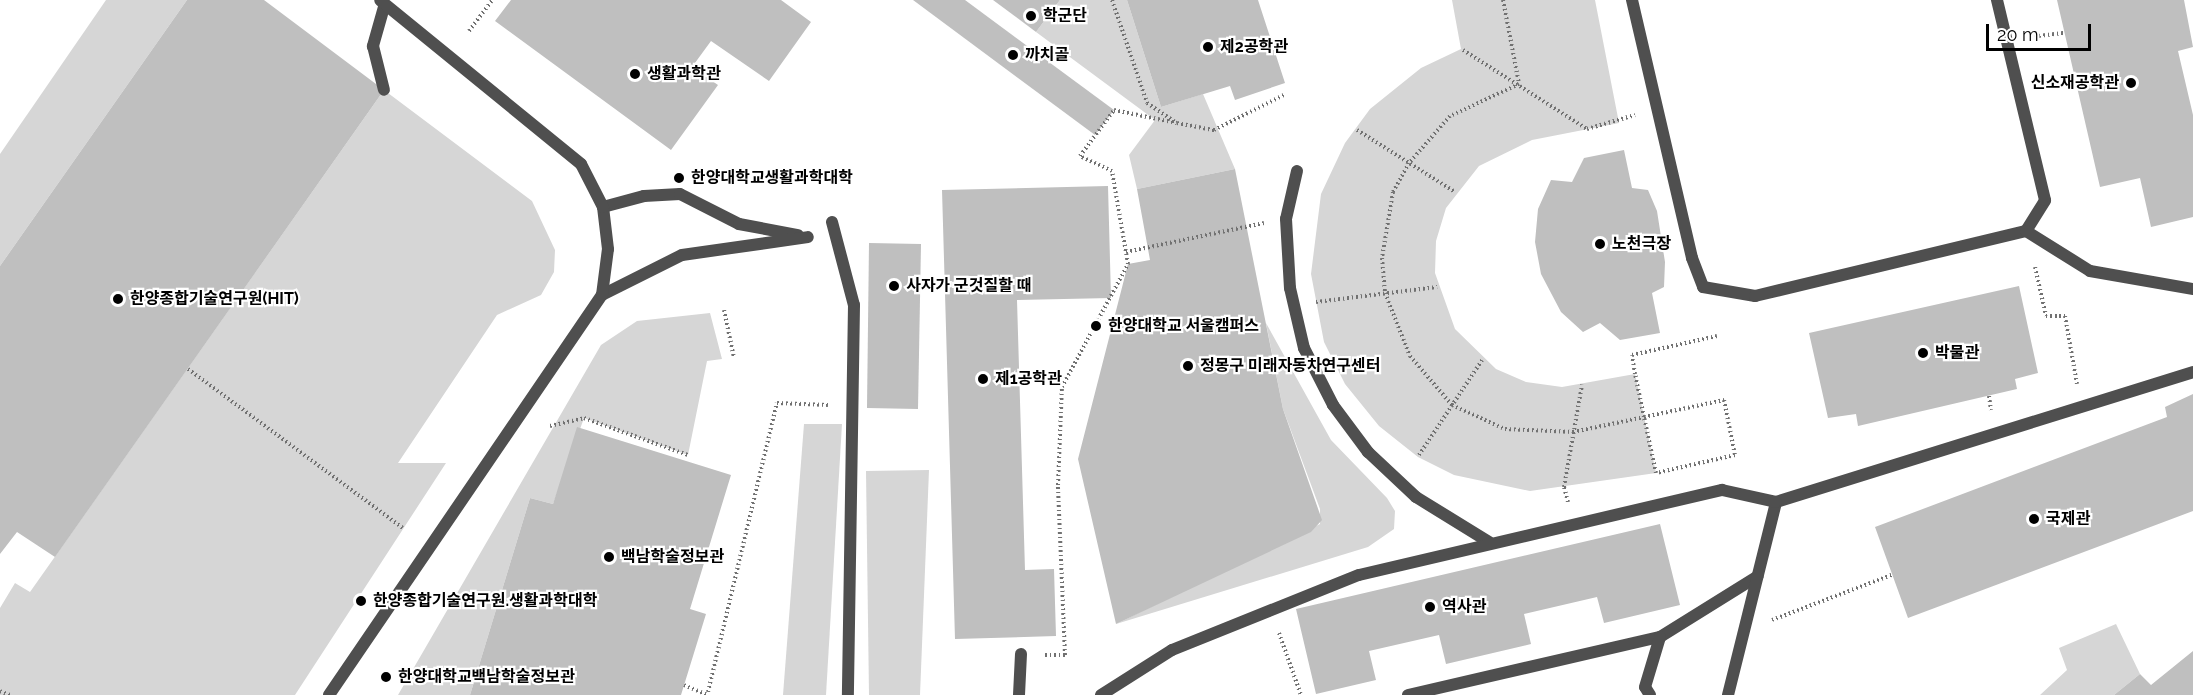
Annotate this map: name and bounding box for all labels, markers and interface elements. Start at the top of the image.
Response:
place label: 학군단 [1043,6,1087,26]
marker: 학군단 [1024,9,1038,23]
scale bar [1989,12,2094,50]
text: 20 m [1997,24,2039,45]
place label: 제2공학관 [1220,37,1288,57]
marker: 제2공학관 [1201,40,1215,54]
place label: 까치골 [1025,45,1069,65]
marker: 까치골 [1006,48,1020,62]
place label: 생활과학관 [647,64,721,84]
marker: 생활과학관 [628,67,642,81]
place label: 신소재공학관 [2031,73,2119,93]
marker: 신소재공학관 [2124,76,2138,90]
place label: 한양대학교생활과학대학 [691,168,853,188]
marker: 한양대학교생활과학대학 [672,171,686,185]
place label: 노천극장 [1612,234,1671,254]
marker: 노천극장 [1593,237,1607,251]
place label: 사자가 군것질할 때 [906,276,1031,296]
marker: 사자가 군것질할 때 [887,279,901,293]
place label: 한양종합기술연구원(HIT) [130,289,299,309]
marker: 한양종합기술연구원(HIT) [111,292,125,306]
place label: 한양대학교 서울캠퍼스 [1108,316,1259,336]
marker: 한양대학교 서울캠퍼스 [1089,319,1103,333]
place label: 박물관 [1935,343,1979,363]
marker: 박물관 [1916,346,1930,360]
place label: 정몽구 미래자동차연구센터 [1200,356,1380,376]
marker: 정몽구 미래자동차연구센터 [1181,359,1195,373]
place label: 제1공학관 [995,369,1062,389]
marker: 제1공학관 [976,372,990,386]
place label: 국제관 [2046,509,2090,529]
marker: 국제관 [2027,512,2041,526]
place label: 백남학술정보관 [621,547,724,567]
marker: 백남학술정보관 [602,550,616,564]
place label: 한양종합기술연구원.생활과학대학 [373,591,597,611]
marker: 한양종합기술연구원.생활과학대학 [354,594,368,608]
place label: 역사관 [1442,597,1486,617]
marker: 역사관 [1423,600,1437,614]
place label: 한양대학교백남학술정보관 [398,667,575,687]
marker: 한양대학교백남학술정보관 [379,670,393,684]

